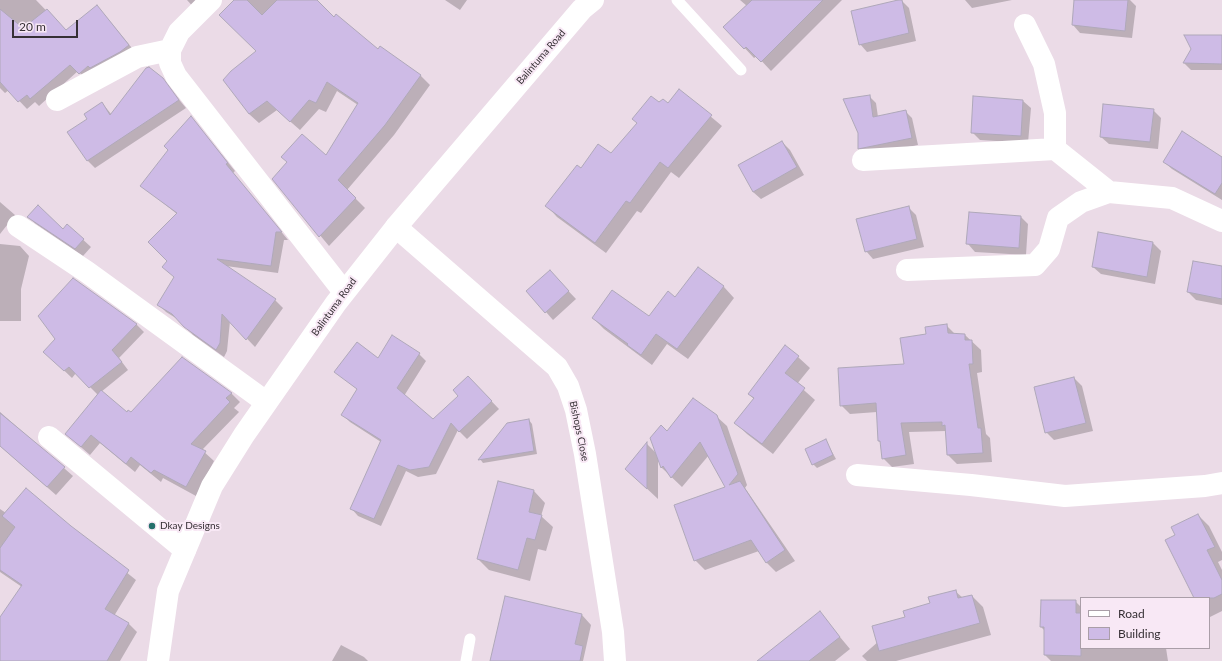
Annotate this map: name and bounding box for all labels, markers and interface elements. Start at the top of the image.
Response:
scale bar [14,12,80,38]
text: 20 m [19,19,46,34]
street label: Balintuma Road [514,27,568,87]
street label: Balintuma Road [309,276,359,338]
street label: Bishops Close [567,400,591,462]
place label: Dkay Designs [160,520,220,532]
marker: Dkay Designs [147,521,157,531]
legend [1080,597,1210,649]
text: Road [1118,606,1145,621]
text: Building [1118,626,1161,641]

